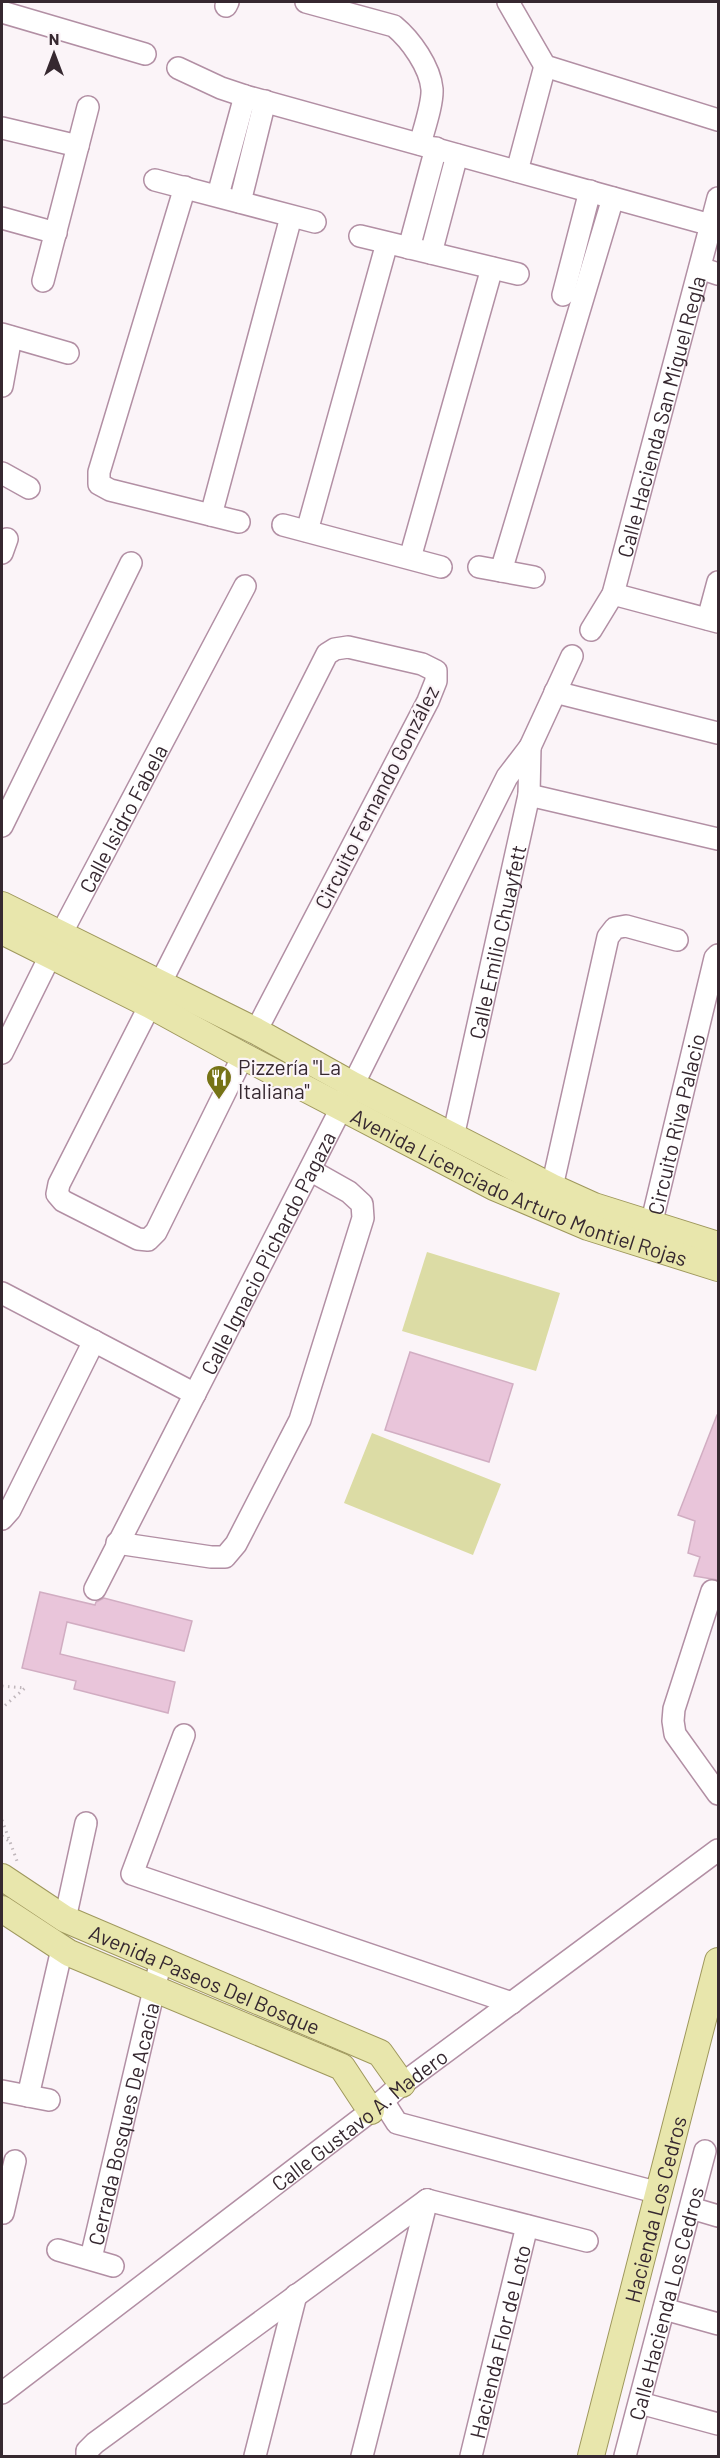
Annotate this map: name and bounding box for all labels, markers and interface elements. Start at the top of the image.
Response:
north arrow [24,24,84,84]
text: N [49,29,59,48]
street label: Calle Hacienda San Miguel Regla [611,273,709,560]
street label: Circuito Fernando González [309,681,443,913]
street label: Calle Isidro Fabela [73,740,172,896]
street label: Calle Emilio Chuayfett [463,842,530,1041]
street label: Circuito Riva Palacio [641,1031,709,1217]
place label: Pizzería "La Italiana" [238,1054,341,1103]
restaurant icon: Pizzería "La Italiana" [204,1063,234,1101]
street label: Avenida Licenciado Arturo Montiel Rojas [347,1102,691,1270]
street label: Calle Ignacio Pichardo Pagaza [195,1127,340,1378]
street label: Avenida Paseos Del Bosque [86,1919,324,2039]
street label: Cerrada Bosques De Acacia [82,2000,163,2248]
street label: Calle Gustavo A. Madero [266,2043,452,2195]
street label: Hacienda Los Cedros [618,2113,690,2305]
street label: Calle Hacienda Los Cedros [623,2184,708,2423]
street label: Hacienda Flor de Loto [463,2242,535,2441]

